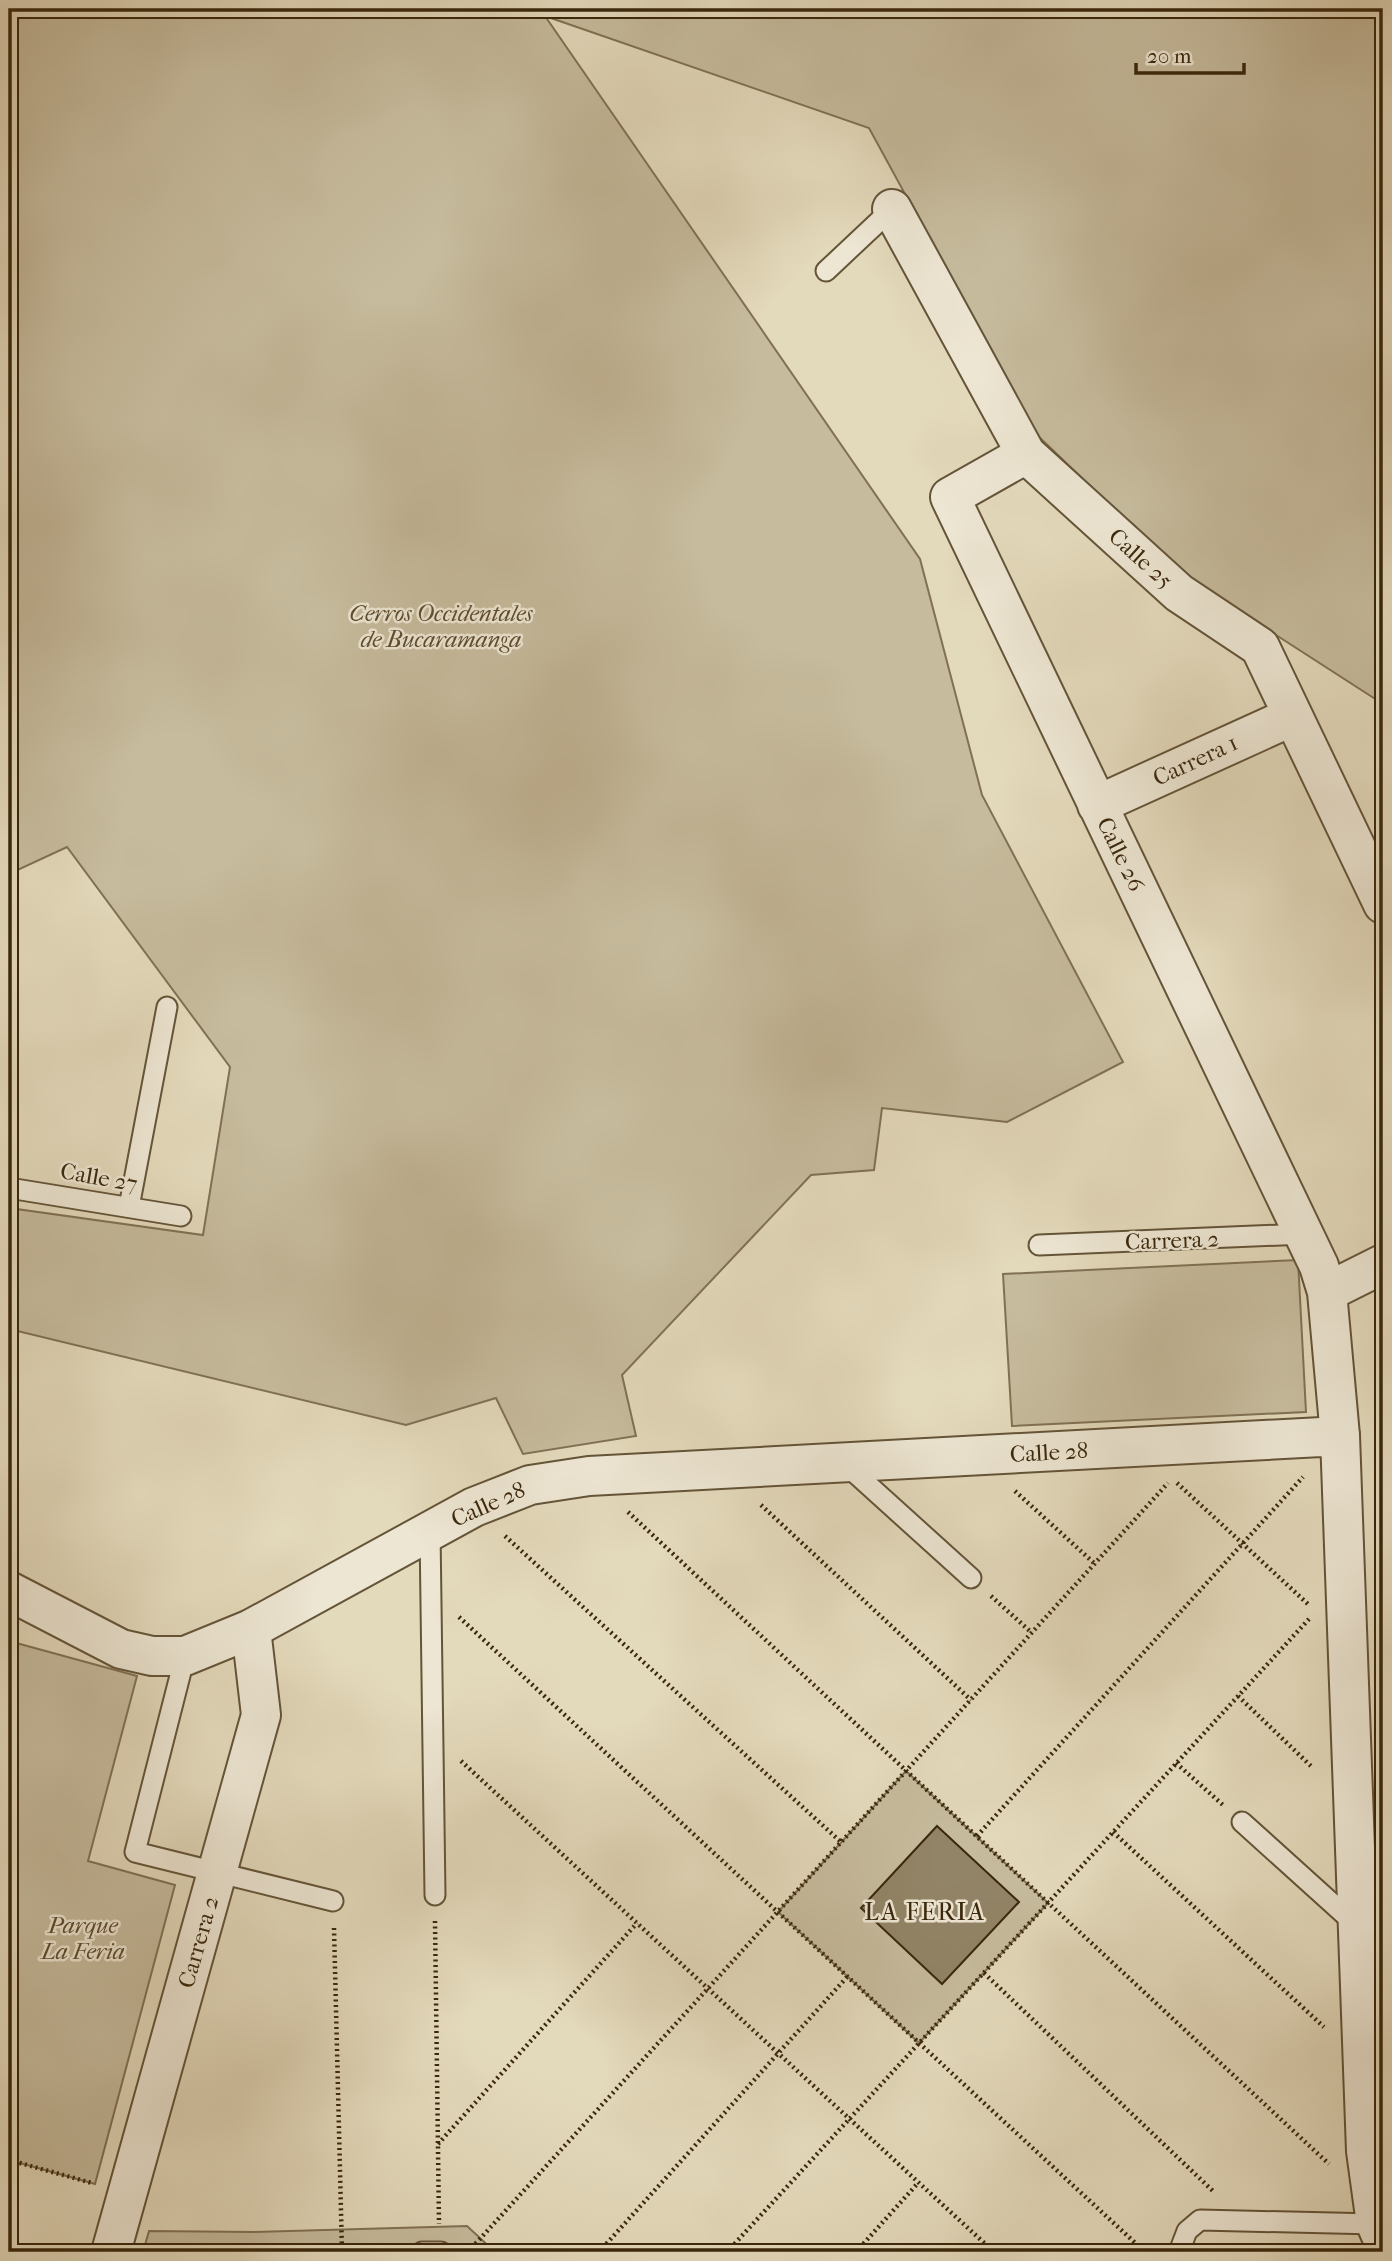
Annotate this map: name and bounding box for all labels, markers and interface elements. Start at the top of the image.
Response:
scale bar [1136,32,1245,76]
text: 20 m [1147,44,1192,68]
street label: Calle 25 [1103,523,1178,594]
park label: Cerros Occidentales de Bucaramanga [349,600,534,653]
street label: Carrera 1 [1149,729,1242,792]
street label: Calle 26 [1091,813,1150,896]
street label: Calle 27 [58,1157,140,1198]
street label: Carrera 2 [1125,1225,1220,1256]
street label: Calle 28 [1009,1437,1089,1468]
street label: Calle 28 [447,1476,529,1533]
street label: Carrera 2 [173,1893,224,1991]
district label: LA FERIA [864,1898,986,1926]
park label: Parque La Feria [39,1912,125,1965]

